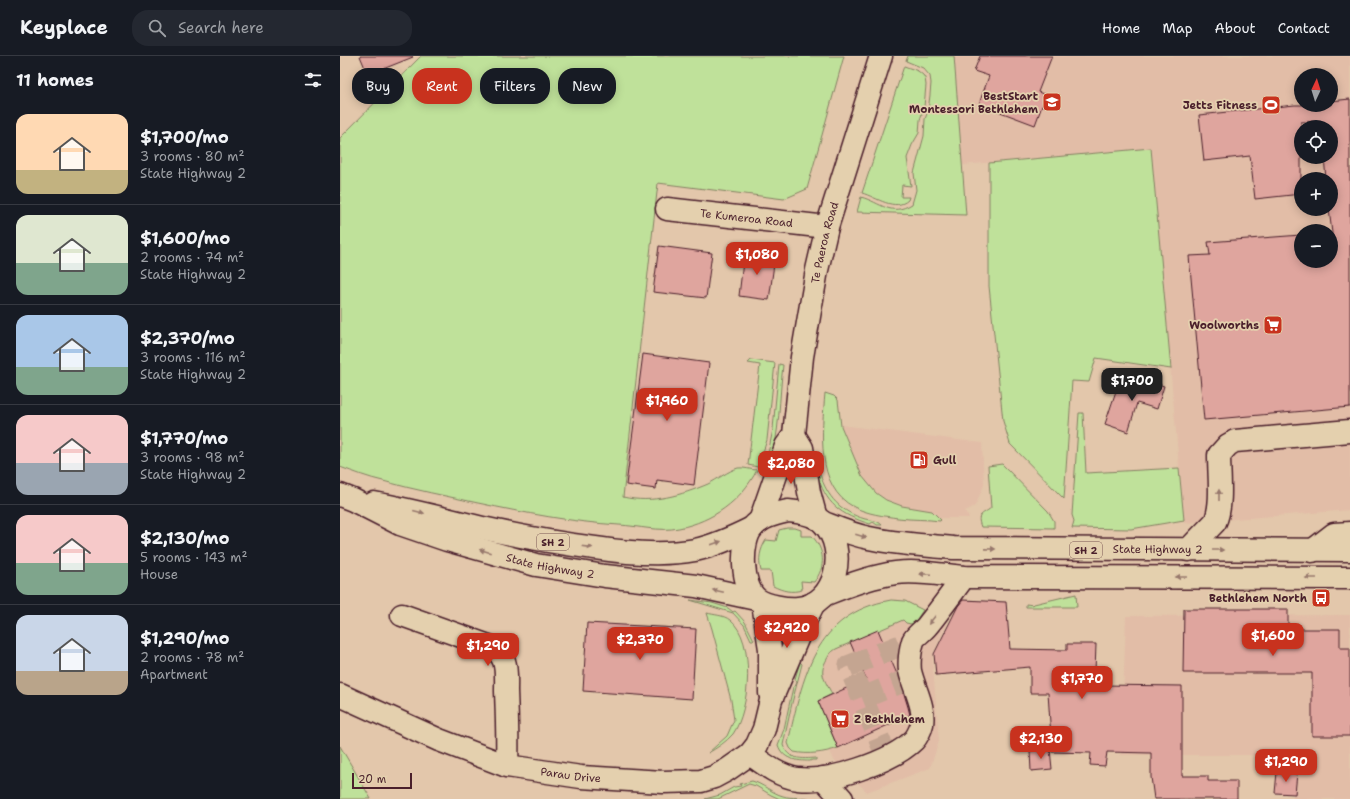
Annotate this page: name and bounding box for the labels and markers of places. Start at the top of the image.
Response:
place label: BestStart Montessori Bethlehem [909,89,1039,117]
school or university icon: BestStart Montessori Bethlehem [1041,91,1063,113]
sports icon: Jetts Fitness [1260,94,1282,116]
place label: Jetts Fitness [1183,98,1257,113]
pin: $1,080 [724,242,790,276]
supermarket icon: Woolworths [1262,314,1284,336]
place label: Woolworths [1189,318,1259,333]
pin: $1,700 [1099,368,1165,402]
pin: $1,960 [634,388,700,422]
fuel station icon: Gull [908,449,930,471]
pin: $2,080 [758,451,824,485]
place label: Gull [933,453,957,468]
bus stop icon: Bethlehem North [1310,587,1332,609]
place label: Bethlehem North [1209,591,1308,606]
pin: $2,920 [754,615,820,649]
pin: $1,600 [1240,623,1306,657]
pin: $2,370 [607,627,673,661]
pin: $1,290 [455,633,521,667]
pin: $1,770 [1049,666,1115,700]
supermarket icon: Z Bethlehem [829,708,851,730]
place label: Z Bethlehem [854,712,925,727]
pin: $2,130 [1008,726,1074,760]
pin: $1,290 [1253,749,1319,783]

